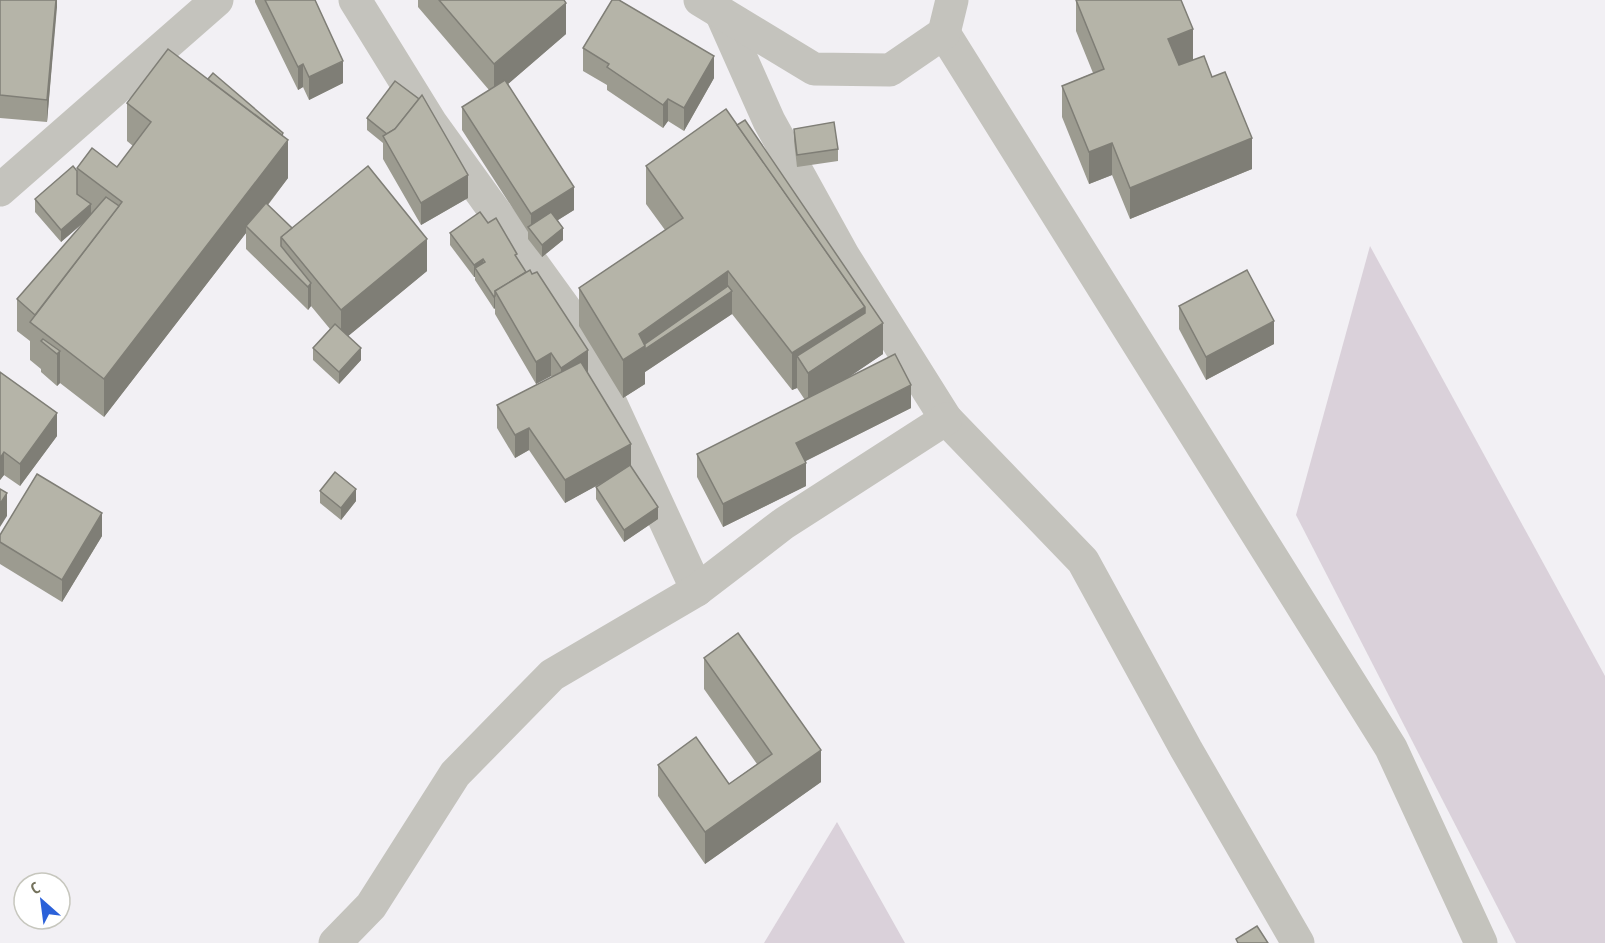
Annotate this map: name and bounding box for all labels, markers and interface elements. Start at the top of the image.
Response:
north arrow [12,871,72,931]
text: С [27,877,43,898]

